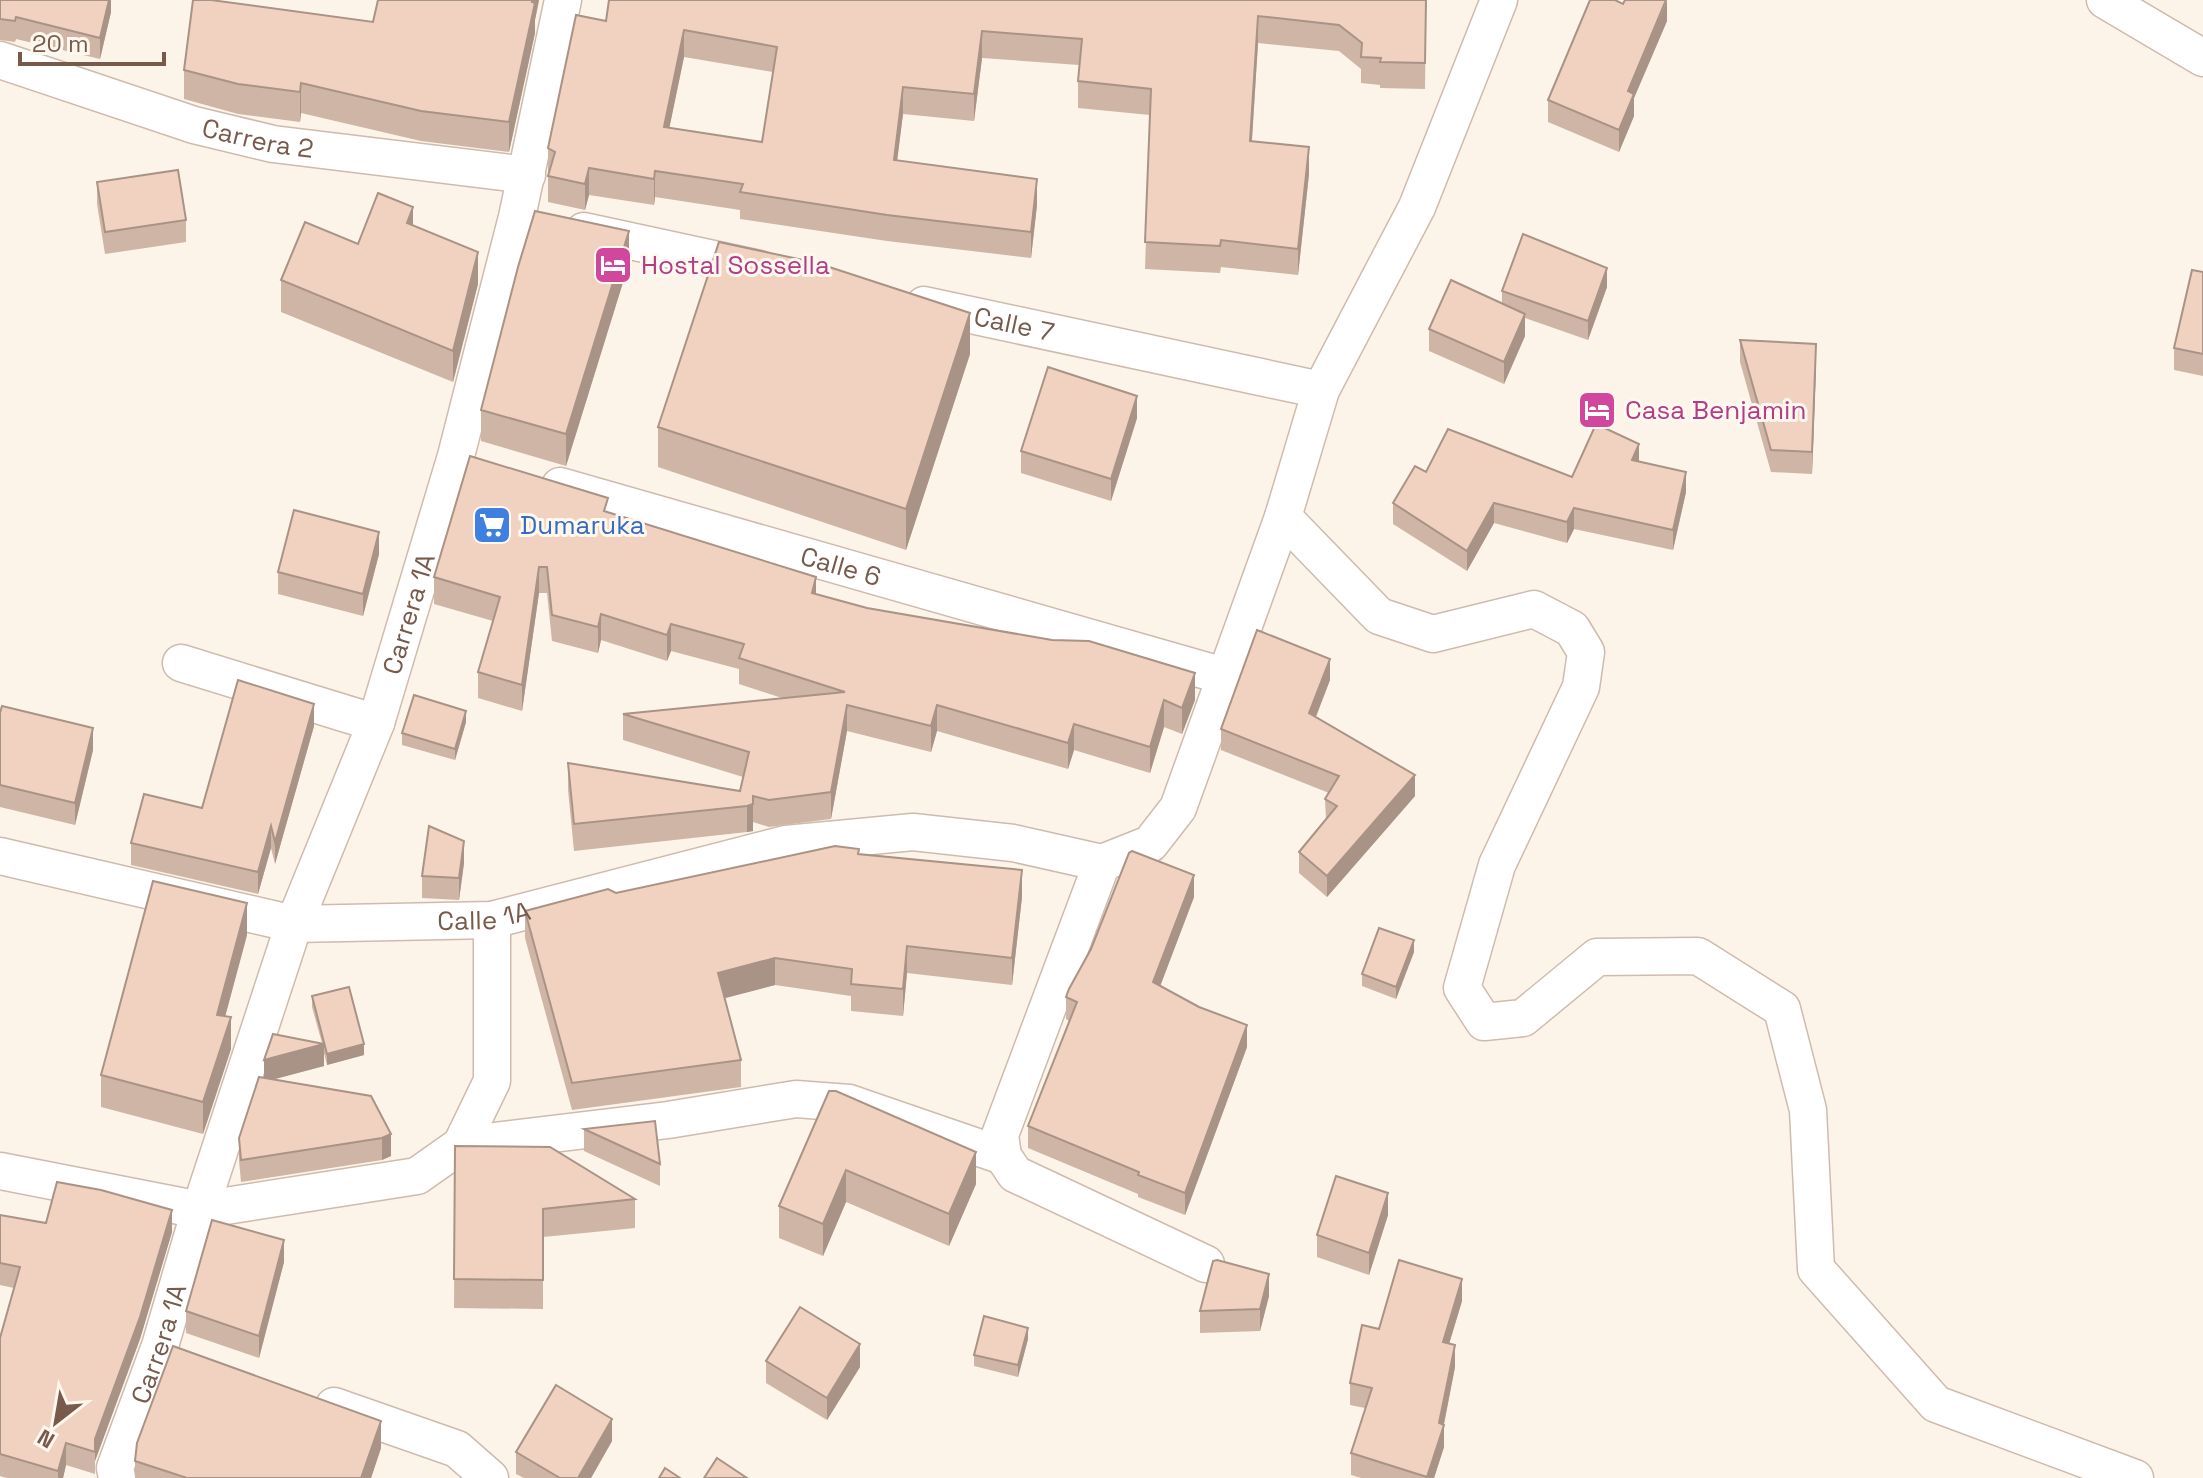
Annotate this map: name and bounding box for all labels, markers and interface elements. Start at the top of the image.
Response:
scale bar [20,16,164,66]
text: 20 m [32,28,89,59]
street label: Carrera 2 [199,111,315,166]
hotel icon: Hostal Sossella [592,244,634,286]
place label: Hostal Sossella [641,248,830,282]
street label: Calle 7 [971,299,1057,349]
hotel icon: Casa Benjamin [1576,389,1618,431]
place label: Casa Benjamin [1625,393,1806,427]
supermarket icon: Dumaruka [471,504,513,546]
place label: Dumaruka [520,508,645,542]
street label: Calle 6 [796,539,885,594]
street label: Carrera 1A [375,549,443,678]
street label: Calle 1A [437,894,534,938]
street label: Carrera 1A [123,1280,194,1409]
north arrow [16,1382,96,1462]
text: N [32,1423,59,1455]

